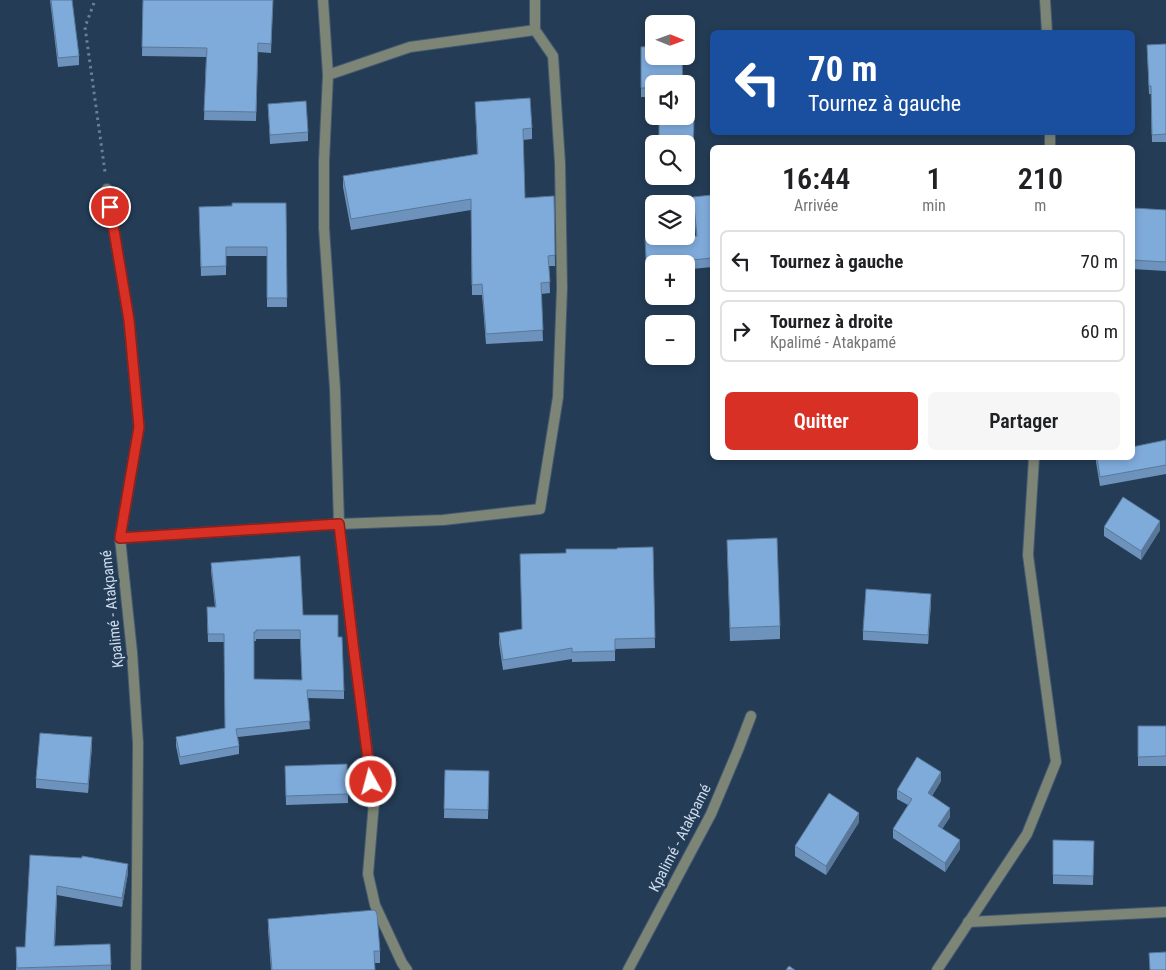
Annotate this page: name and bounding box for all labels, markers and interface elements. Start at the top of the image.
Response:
north arrow [645,15,695,65]
map controls [645,15,695,365]
text: 70 m [808,49,877,90]
icon: left [725,50,790,115]
button: sound [645,75,695,125]
text: Tournez à gauche [808,91,961,116]
button: search [645,135,695,185]
text: 16:44 [782,161,850,196]
text: 1 [926,161,942,196]
text: 210 [1018,161,1063,196]
pin [89,186,131,228]
icon: arrive [96,193,124,221]
button: layers [645,195,695,245]
text: Arrivée [794,196,838,215]
text: min [922,196,946,215]
text: m [1034,196,1046,215]
icon: left [727,247,755,275]
text: Tournez à gauche [770,250,903,273]
text: 70 m [1081,250,1118,273]
button: + [645,255,695,305]
text: Tournez à droite [770,310,893,333]
button: − [645,315,695,365]
icon: right [727,317,755,345]
text: 60 m [1081,320,1118,343]
text: Kpalimé - Atakpamé [770,333,896,352]
button: Quitter [725,392,918,450]
button: Partager [928,392,1120,450]
street label: Kpalimé - Atakpamé [97,549,127,669]
position arrow [344,755,396,807]
street label: Kpalimé - Atakpamé [645,781,715,895]

